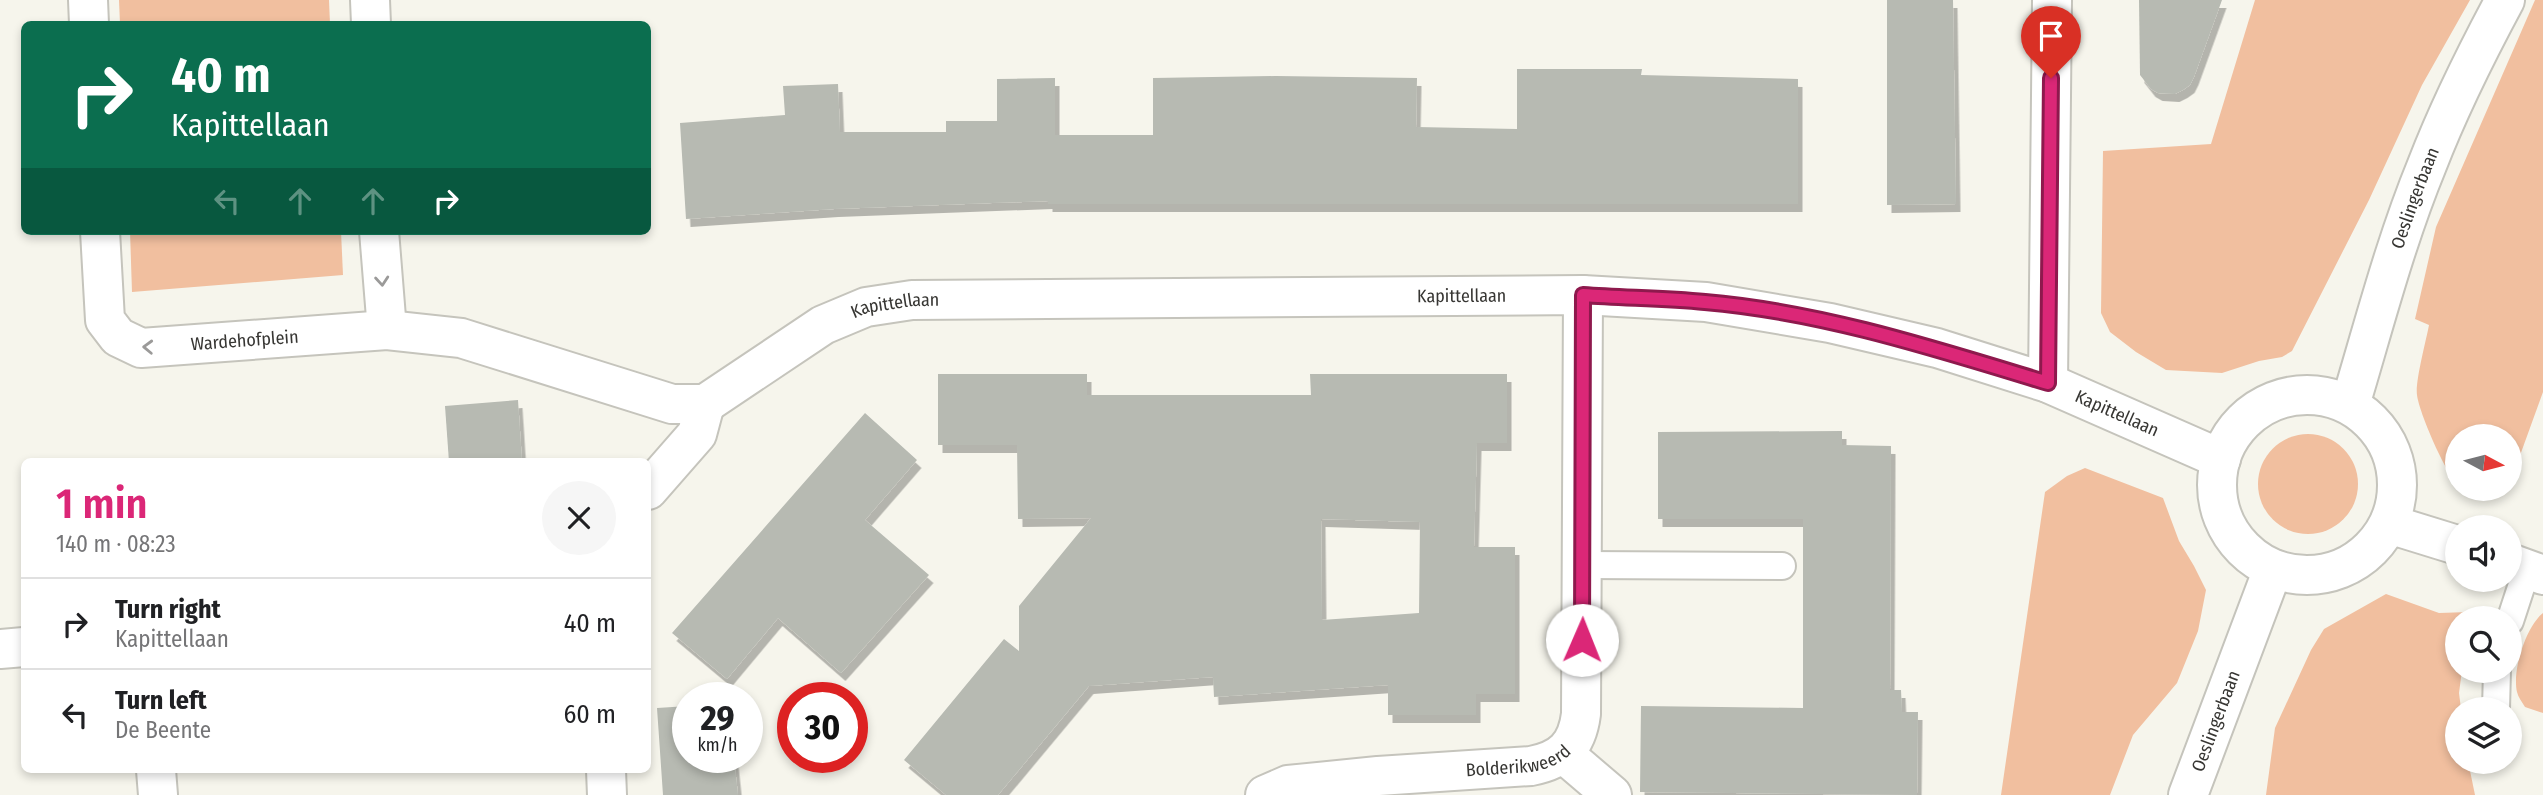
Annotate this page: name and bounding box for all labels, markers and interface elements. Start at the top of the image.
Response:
pin [2021,6,2081,78]
icon: arrive [2032,17,2070,55]
text: 40 m [171,46,271,105]
icon: right [56,49,147,140]
text: Kapittellaan [171,106,330,144]
street label: Oeslingerbaan [2386,144,2444,252]
icon: left [208,182,246,220]
icon: ahead [281,182,319,220]
icon: ahead [354,182,392,220]
icon: right [427,182,465,220]
one-way arrow [374,275,389,286]
street label: Kapittellaan [1417,285,1506,307]
street label: Kapittellaan [847,289,939,323]
street label: Wardehofplein [190,326,299,355]
one-way arrow [142,339,153,354]
street label: Kapittellaan [2072,385,2162,441]
north arrow [2445,424,2522,500]
map controls [2445,424,2522,774]
text: 1 min [56,479,147,529]
button: close [542,481,616,555]
button: sound [2445,515,2522,592]
text: 140 m · 08:23 [56,530,176,558]
text: Turn right [115,594,221,625]
position arrow [1545,603,1619,677]
icon: right [56,605,94,643]
button: search [2445,606,2522,683]
text: 40 m [564,608,616,639]
text: Kapittellaan [115,625,229,653]
street label: Oeslingerbaan [2187,667,2245,775]
speed limit sign: 30 [777,682,868,773]
text: Turn left [115,685,207,716]
icon: left [56,696,94,734]
text: 29 [700,697,735,739]
button: layers [2445,697,2522,774]
text: 60 m [563,699,616,730]
text: De Beente [115,716,211,744]
text: km/h [697,734,738,756]
street label: Bolderikweerd [1465,740,1575,781]

